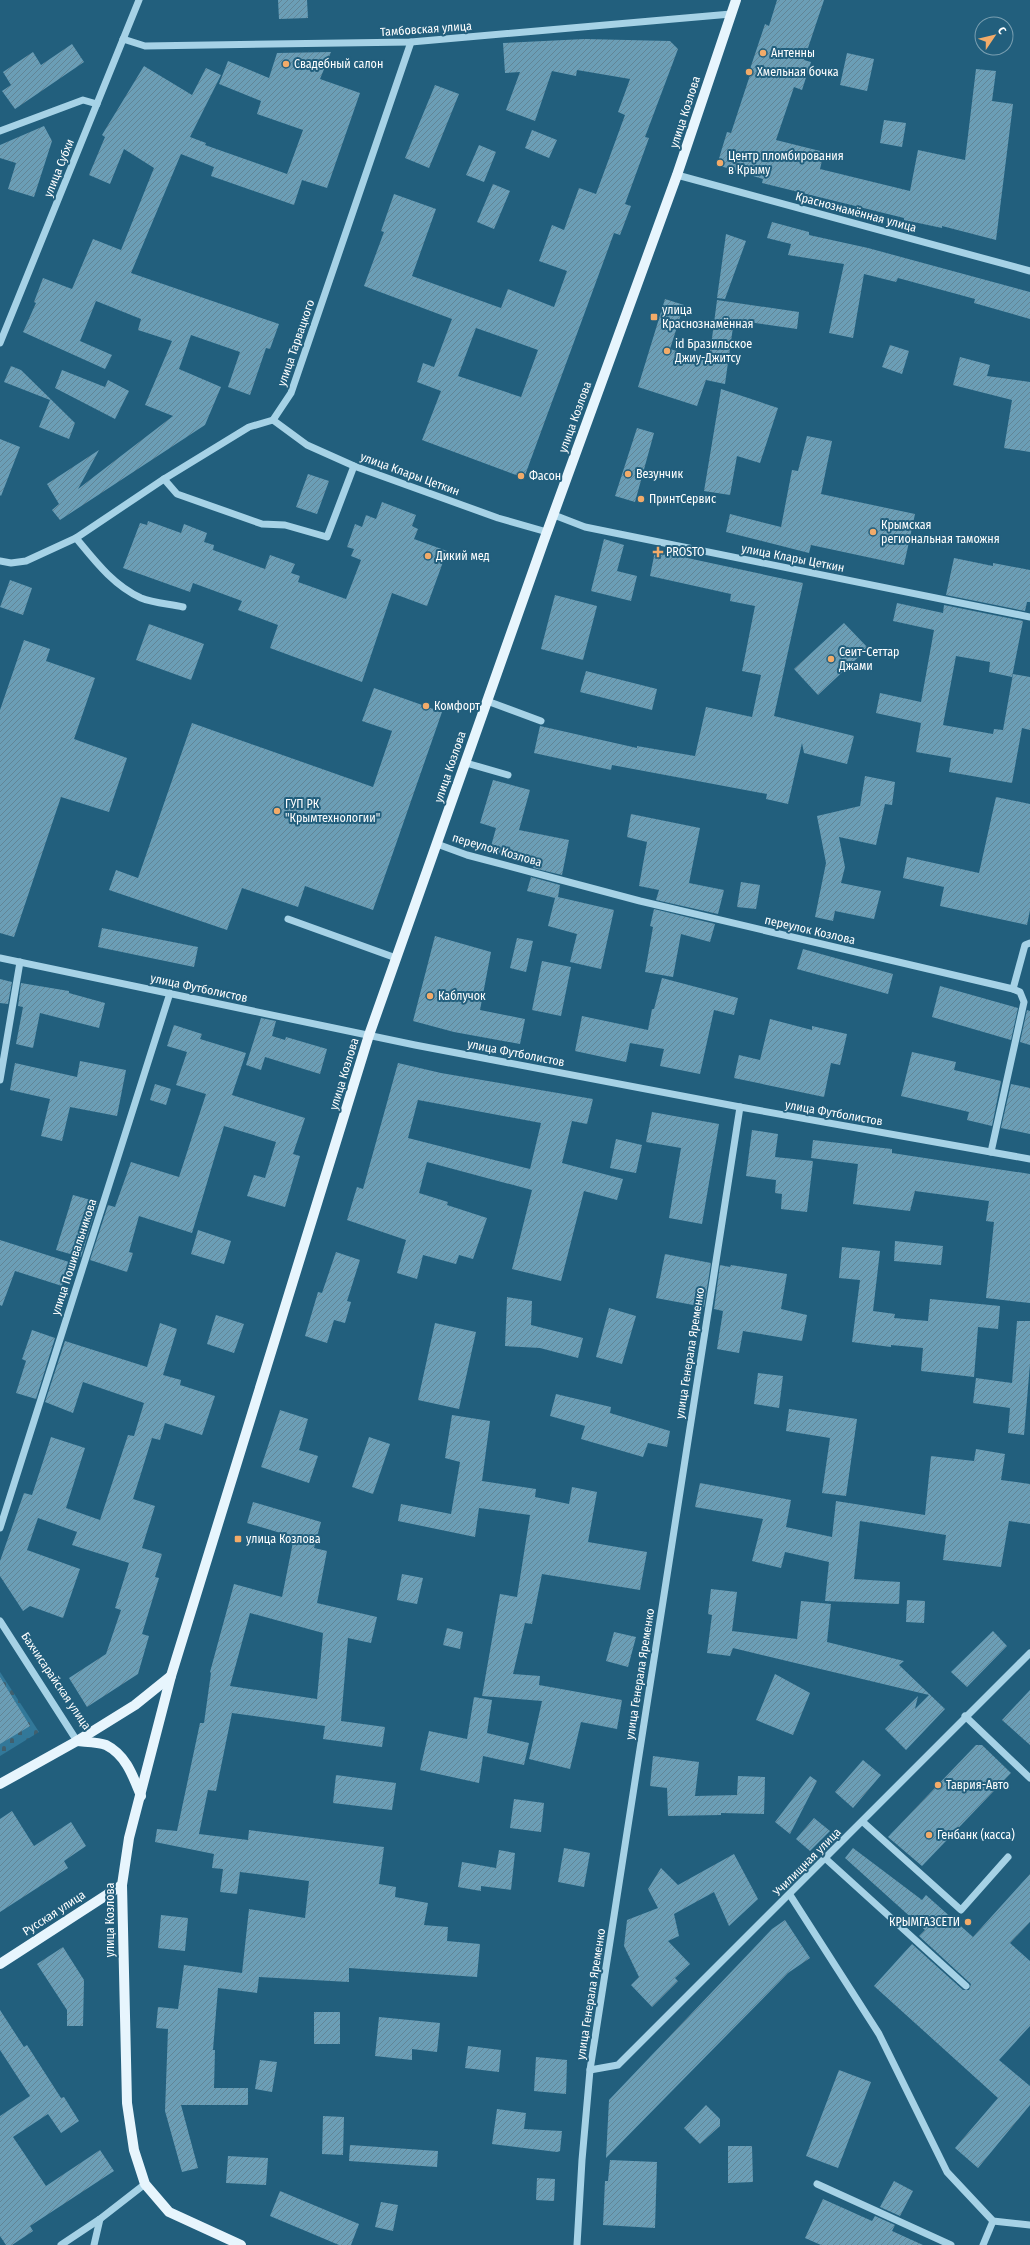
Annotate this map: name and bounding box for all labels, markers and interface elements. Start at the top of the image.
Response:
north arrow [974,16,1014,56]
street label: Тамбовская улица [380,19,472,39]
text: С [995,24,1009,37]
place label: Антенны [771,46,815,60]
marker: Антенны [758,48,768,58]
place label: Свадебный салон [294,57,383,71]
marker: Свадебный салон [281,59,291,69]
place label: Хмельная бочка [757,65,839,79]
marker: Хмельная бочка [744,67,754,77]
street label: улица Козлова [667,74,703,150]
street label: улица Субхи [41,137,77,199]
place label: Центр пломбирования в Крыму [728,149,844,177]
marker: Центр пломбирования в Крыму [715,158,725,168]
street label: Краснознамённая улица [794,189,918,235]
street label: улица Тарвацкого [275,298,317,388]
place label: улица Краснознамённая [662,303,754,331]
marker: улица Краснознамённая [649,312,659,322]
place label: id Бразильское Джиу-Джитсу [674,337,752,365]
marker: id Бразильское Джиу-Джитсу [662,346,672,356]
street label: улица Козлова [556,379,594,454]
street label: улица Клары Цеткин [358,450,462,498]
place label: Везунчик [636,467,683,481]
place label: Фасон [529,469,561,483]
marker: Везунчик [623,469,633,479]
marker: Фасон [516,471,526,481]
place label: ПринтСервис [649,492,716,506]
marker: ПринтСервис [636,494,646,504]
place label: Крымская региональная таможня [881,518,1000,546]
marker: Крымская региональная таможня [868,527,878,537]
street label: улица Клары Цеткин [740,541,846,575]
place label: PROSTO [666,545,705,559]
marker: PROSTO [653,547,663,557]
place label: Дикий мед [435,549,490,563]
marker: Дикий мед [423,551,433,561]
place label: Сеит-Сеттар Джами [838,645,900,673]
marker: Сеит-Сеттар Джами [826,654,836,664]
place label: Комфорт [434,699,480,713]
marker: Комфорт [421,701,431,711]
street label: улица Козлова [431,729,469,805]
place label: ГУП РК "Крымтехнологии" [285,797,380,825]
marker: ГУП РК "Крымтехнологии" [272,806,282,816]
street label: переулок Козлова [451,831,543,870]
street label: переулок Козлова [763,913,857,947]
street label: улица Футболистов [149,971,249,1005]
place label: Каблучок [438,989,486,1003]
marker: Каблучок [425,991,435,1001]
street label: улица Козлова [326,1036,362,1112]
street label: улица Футболистов [466,1037,566,1069]
street label: улица Футболистов [784,1098,884,1128]
street label: улица Пошивальникова [49,1197,99,1317]
street label: улица Генерала Яременко [673,1286,707,1420]
place label: улица Козлова [246,1532,321,1546]
marker: улица Козлова [233,1534,243,1544]
street label: улица Генерала Яременко [623,1607,657,1741]
street label: Бахчисарайская улица [18,1630,94,1732]
place label: Таврия-Авто [946,1778,1009,1792]
marker: Таврия-Авто [933,1780,943,1790]
street label: Училищная улица [769,1825,844,1900]
place label: Генбанк (касса) [937,1828,1015,1842]
marker: Генбанк (касса) [924,1830,934,1840]
street label: улица Козлова [103,1883,117,1957]
street label: Русская улица [20,1888,88,1938]
place label: КРЫМГАЗСЕТИ [889,1915,960,1929]
marker: КРЫМГАЗСЕТИ [963,1917,973,1927]
street label: улица Генерала Яременко [574,1927,608,2061]

